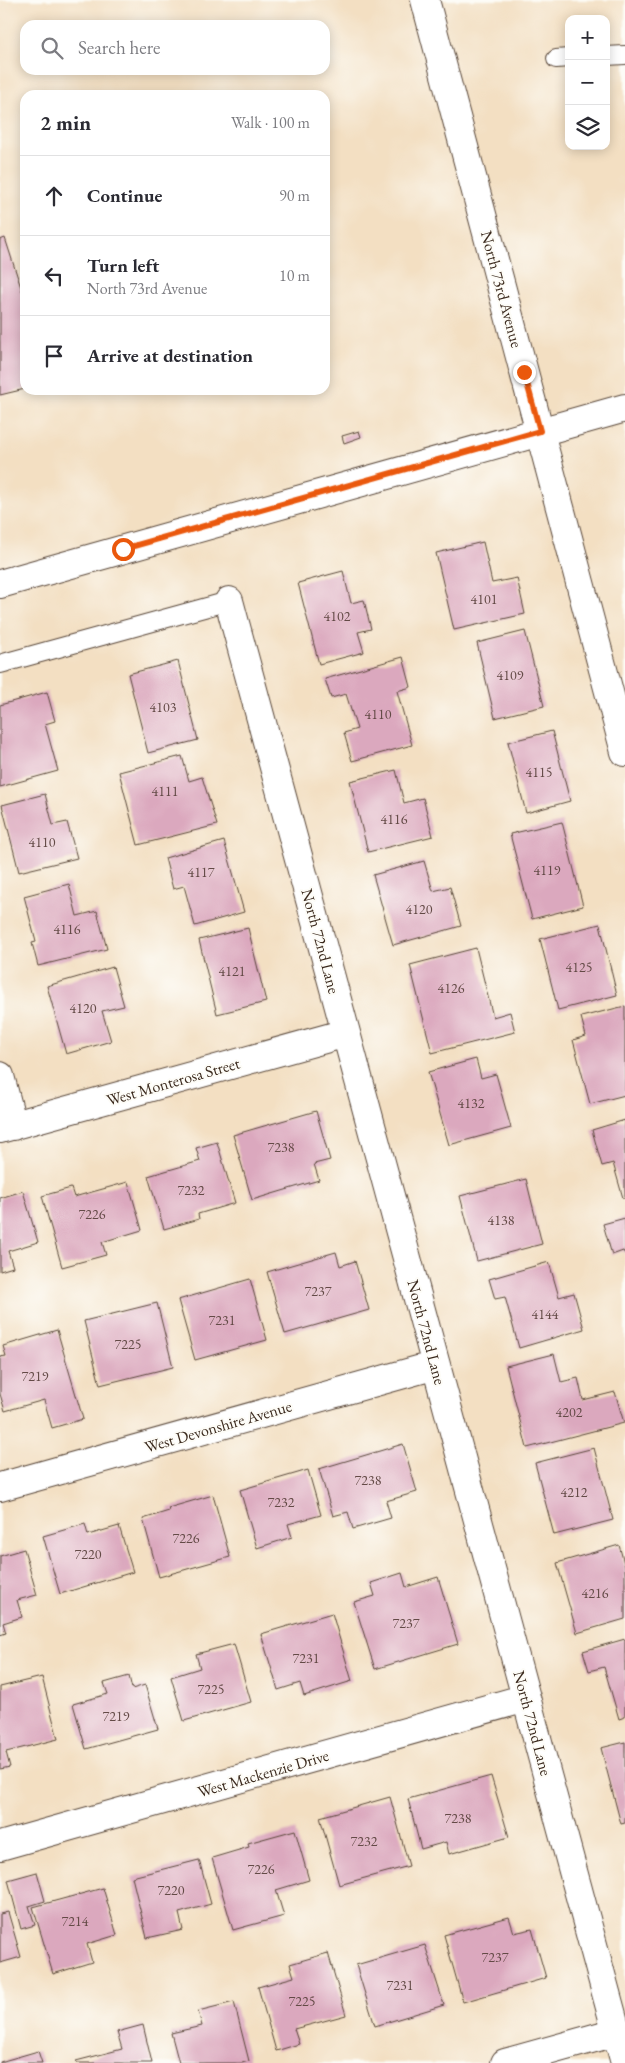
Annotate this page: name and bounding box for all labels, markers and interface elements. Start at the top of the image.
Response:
map controls [565,15,610,150]
button: + [565,15,610,60]
search box [20,20,330,75]
icon: search [38,34,66,62]
text: Search here [78,35,160,60]
button: − [565,60,610,105]
button: layers [565,105,610,150]
text: 2 min [40,109,91,136]
text: Walk · 100 m [231,112,310,133]
icon: ahead [40,182,68,210]
text: Continue [87,183,162,208]
text: 90 m [279,185,310,206]
street label: North 73rd Avenue [476,228,527,350]
text: Turn left [87,253,159,278]
icon: left [40,262,68,290]
text: 10 m [279,265,310,286]
text: North 73rd Avenue [87,278,207,299]
icon: arrive [40,342,68,370]
text: Arrive at destination [87,343,253,368]
route end [513,361,536,384]
route start [112,538,135,561]
house number: 4101 [471,590,497,608]
house number: 4102 [324,607,351,625]
house number: 4109 [497,666,524,684]
house number: 4103 [150,698,177,716]
house number: 4110 [365,705,392,723]
house number: 4115 [526,763,552,781]
house number: 4111 [152,782,178,800]
house number: 4116 [381,810,408,828]
house number: 4110 [29,833,56,851]
house number: 4119 [534,861,561,879]
house number: 4117 [188,863,215,881]
street label: North 72nd Lane [296,886,345,996]
house number: 4120 [406,900,433,918]
house number: 4116 [54,920,81,938]
house number: 4125 [566,958,592,976]
house number: 4121 [219,962,245,980]
house number: 4126 [438,979,465,997]
house number: 4120 [70,999,97,1017]
street label: West Monterosa Street [104,1052,242,1111]
house number: 4132 [458,1094,485,1112]
house number: 7238 [268,1138,295,1156]
house number: 7232 [178,1181,205,1199]
house number: 7226 [79,1205,106,1223]
house number: 4138 [488,1211,515,1229]
street label: North 72nd Lane [402,1277,451,1387]
house number: 7237 [305,1282,332,1300]
house number: 4144 [532,1305,559,1323]
house number: 7231 [209,1311,235,1329]
house number: 7225 [115,1335,141,1353]
house number: 7219 [22,1367,49,1385]
street label: West Devonshire Avenue [142,1395,294,1458]
house number: 4202 [556,1403,583,1421]
house number: 7238 [355,1471,382,1489]
house number: 4212 [561,1483,588,1501]
house number: 7232 [268,1493,295,1511]
house number: 7226 [173,1529,200,1547]
house number: 7220 [75,1545,102,1563]
house number: 4216 [582,1584,609,1602]
house number: 7237 [393,1614,420,1632]
house number: 7231 [293,1649,319,1667]
street label: North 72nd Lane [508,1668,557,1778]
house number: 7225 [198,1680,224,1698]
house number: 7219 [103,1707,130,1725]
street label: West Mackenzie Drive [195,1745,331,1802]
house number: 7238 [445,1809,472,1827]
house number: 7232 [351,1832,378,1850]
house number: 7226 [248,1860,275,1878]
house number: 7220 [158,1881,185,1899]
house number: 7214 [62,1912,89,1930]
house number: 7237 [482,1948,509,1966]
house number: 7231 [387,1976,413,1994]
house number: 7225 [289,1992,315,2010]

